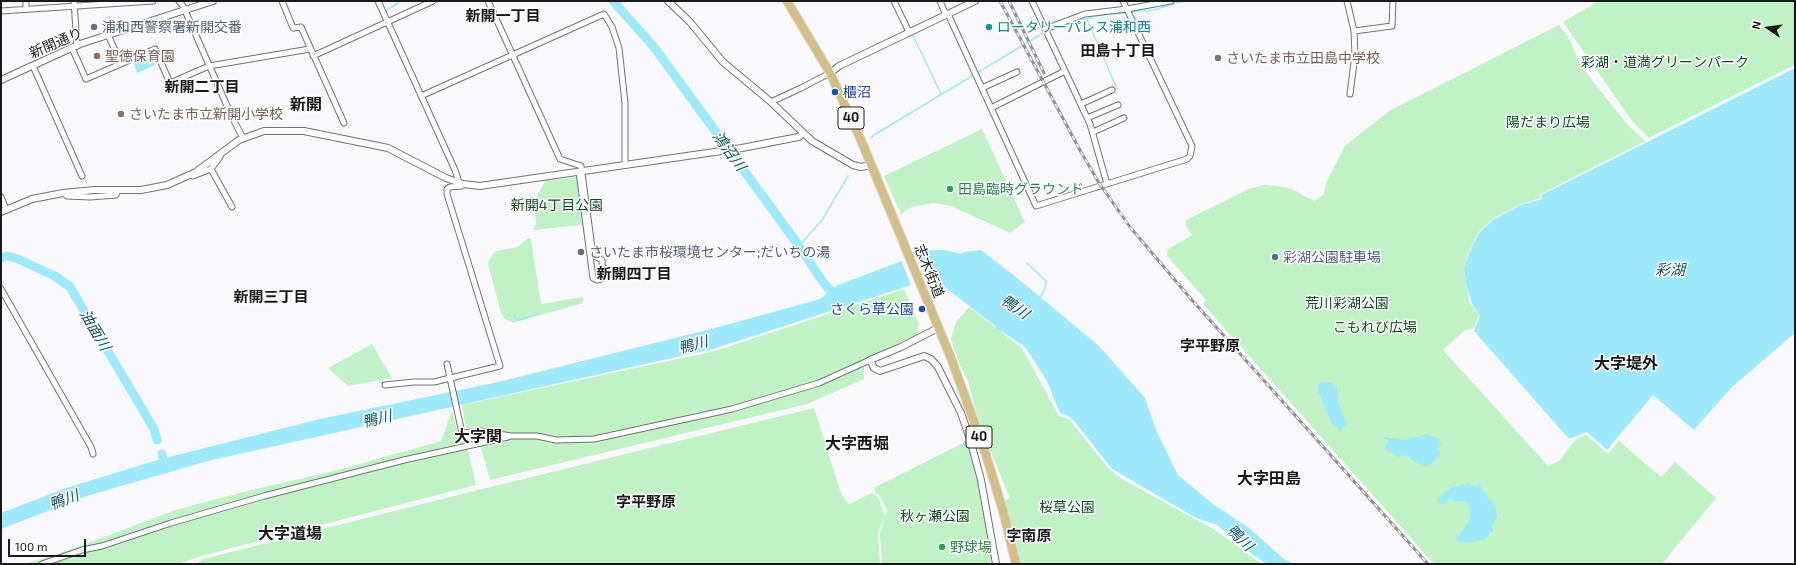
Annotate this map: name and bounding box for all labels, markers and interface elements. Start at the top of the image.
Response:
district label: 新開一丁目 [466,7,540,25]
north arrow [1748,8,1788,48]
place label: 浦和西警察署新開交番 [102,19,242,35]
place label: ロータリーパレス浦和西 [997,19,1151,35]
text: N [1749,20,1763,31]
marker: 浦和西警察署新開交番 [89,22,99,32]
marker: ロータリーパレス浦和西 [984,22,994,32]
street label: 新開通り [27,24,85,62]
district label: 田島十丁目 [1081,42,1155,60]
place label: 聖徳保育園 [105,48,175,64]
place label: さいたま市立田島中学校 [1226,50,1380,66]
marker: 聖徳保育園 [92,51,102,61]
marker: さいたま市立田島中学校 [1213,53,1223,63]
park label: 彩湖・道満グリーンパーク [1581,54,1749,70]
district label: 新開二丁目 [165,78,239,96]
place label: 櫃沼 [843,84,871,100]
marker: 櫃沼 [830,87,840,97]
district label: 新開 [290,95,322,115]
place label: さいたま市立新開小学校 [129,106,283,122]
road number: 40 [838,107,864,129]
marker: さいたま市立新開小学校 [116,109,126,119]
park label: 陽だまり広場 [1506,114,1590,130]
water label: 鴻沼川 [708,128,750,174]
place label: 田島臨時グラウンド [958,181,1084,197]
marker: 田島臨時グラウンド [945,184,955,194]
park label: 新開4丁目公園 [511,197,603,213]
street label: 志木街道 [911,242,947,300]
place label: さいたま市桜環境センター;だいちの湯 [589,244,830,260]
marker: さいたま市桜環境センター;だいちの湯 [576,247,586,257]
place label: 彩湖公園駐車場 [1283,249,1381,265]
marker: 彩湖公園駐車場 [1270,252,1280,262]
water label: 彩湖 [1655,261,1685,279]
district label: 新開四丁目 [597,265,671,283]
district label: 新開三丁目 [234,288,308,306]
water label: 鴨川 [998,291,1032,323]
park label: 荒川彩湖公園 [1305,295,1389,311]
place label: さくら草公園 [830,301,914,317]
marker: さくら草公園 [917,304,927,314]
water label: 油面川 [76,306,114,354]
park label: こもれび広場 [1333,319,1417,335]
water label: 鴨川 [676,333,710,357]
district label: 字平野原 [1180,337,1240,355]
district label: 大字堤外 [1594,354,1658,374]
water label: 鴨川 [360,407,394,431]
road number: 40 [966,426,992,448]
district label: 大字関 [454,427,502,447]
district label: 大字西堀 [825,434,889,454]
district label: 大字田島 [1237,469,1301,489]
water label: 鴨川 [47,486,81,514]
district label: 字平野原 [616,493,676,511]
park label: 桜草公園 [1039,499,1095,515]
park label: 秋ヶ瀬公園 [900,508,970,524]
water label: 鴨川 [1223,521,1257,555]
district label: 大字道場 [258,524,322,544]
district label: 字南原 [1007,527,1051,545]
scale bar [10,531,88,557]
text: 100 m [15,539,47,553]
place label: 野球場 [950,539,992,555]
marker: 野球場 [937,542,947,552]

